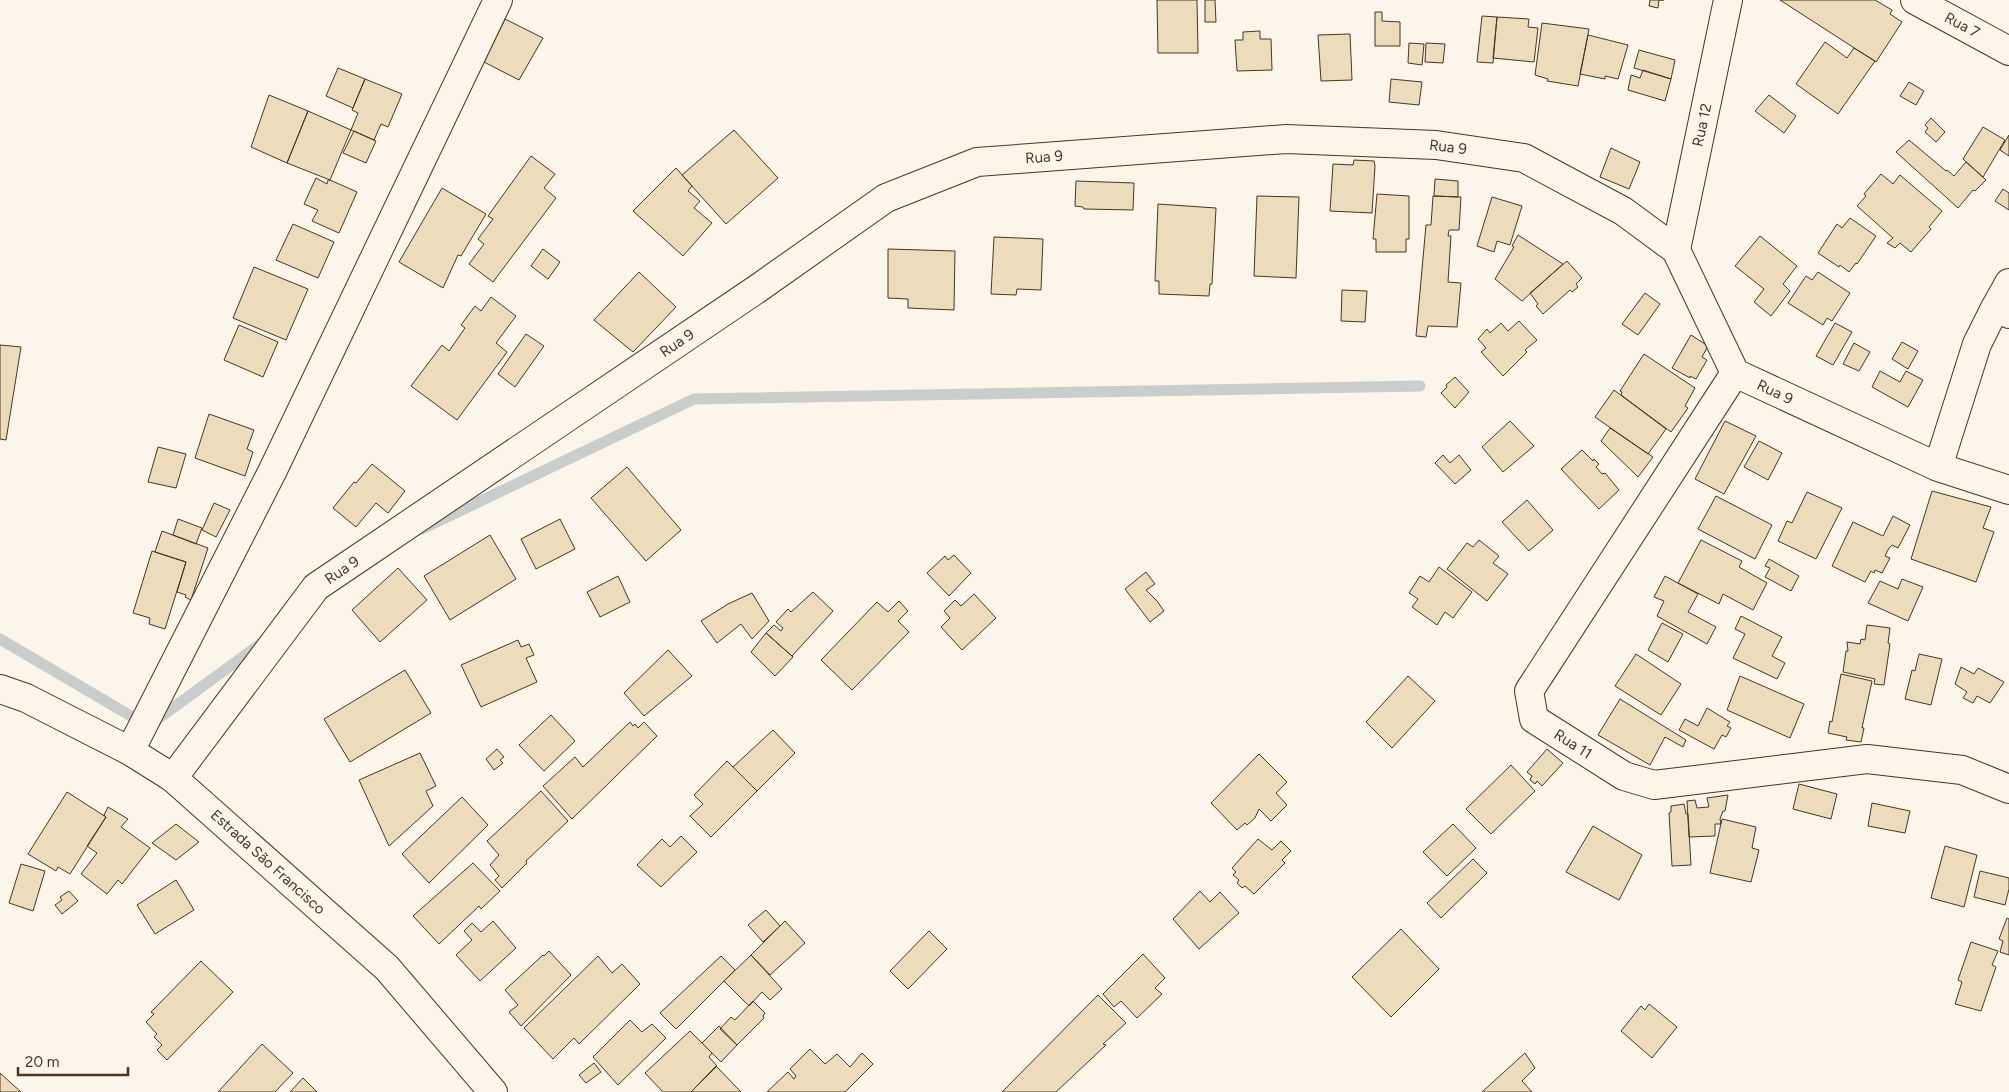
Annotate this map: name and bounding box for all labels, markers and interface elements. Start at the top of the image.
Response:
street label: Rua 7 [1941,8,1983,42]
street label: Rua 12 [1689,102,1715,148]
street label: Rua 9 [1428,136,1468,158]
street label: Rua 9 [1025,147,1063,167]
street label: Rua 9 [656,325,698,361]
street label: Rua 9 [1754,376,1796,408]
street label: Rua 9 [321,552,363,588]
street label: Rua 11 [1551,725,1595,763]
street label: Estrada São Francisco [207,806,329,918]
scale bar [18,1044,128,1076]
text: 20 m [25,1053,59,1071]

